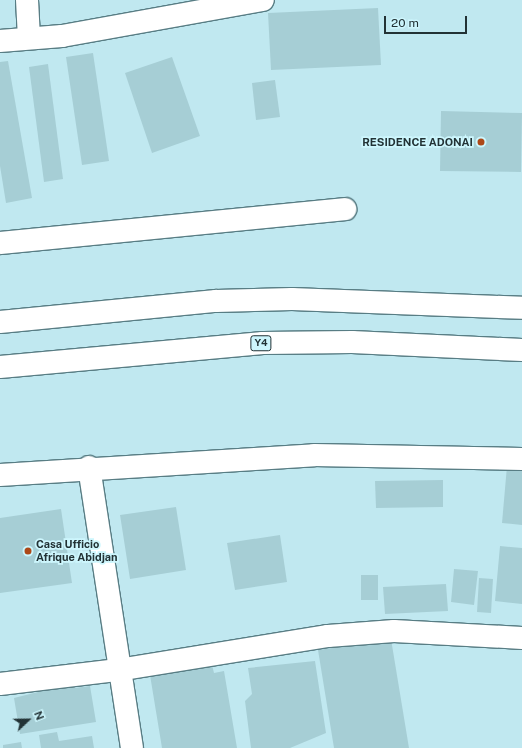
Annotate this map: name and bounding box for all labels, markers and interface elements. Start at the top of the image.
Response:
scale bar [386,8,469,34]
text: 20 m [391,16,419,30]
place label: RESIDENCE ADONAI [362,135,473,149]
marker: RESIDENCE ADONAI [476,137,486,147]
road number: Y4 [250,335,272,351]
place label: Casa Ufficio Afrique Abidjan [36,538,118,564]
marker: Casa Ufficio Afrique Abidjan [23,546,33,556]
north arrow [8,700,48,740]
text: N [32,709,46,722]

